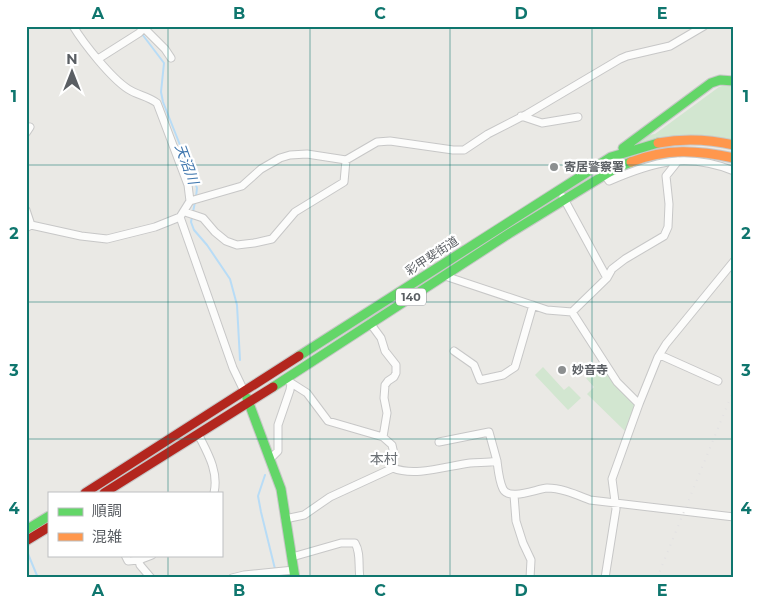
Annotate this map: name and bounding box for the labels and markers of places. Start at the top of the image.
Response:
place label: 寄居警察署 [564,159,624,174]
marker: 寄居警察署 [548,161,560,173]
place label: 妙音寺 [572,362,608,377]
marker: 妙音寺 [556,364,568,376]

